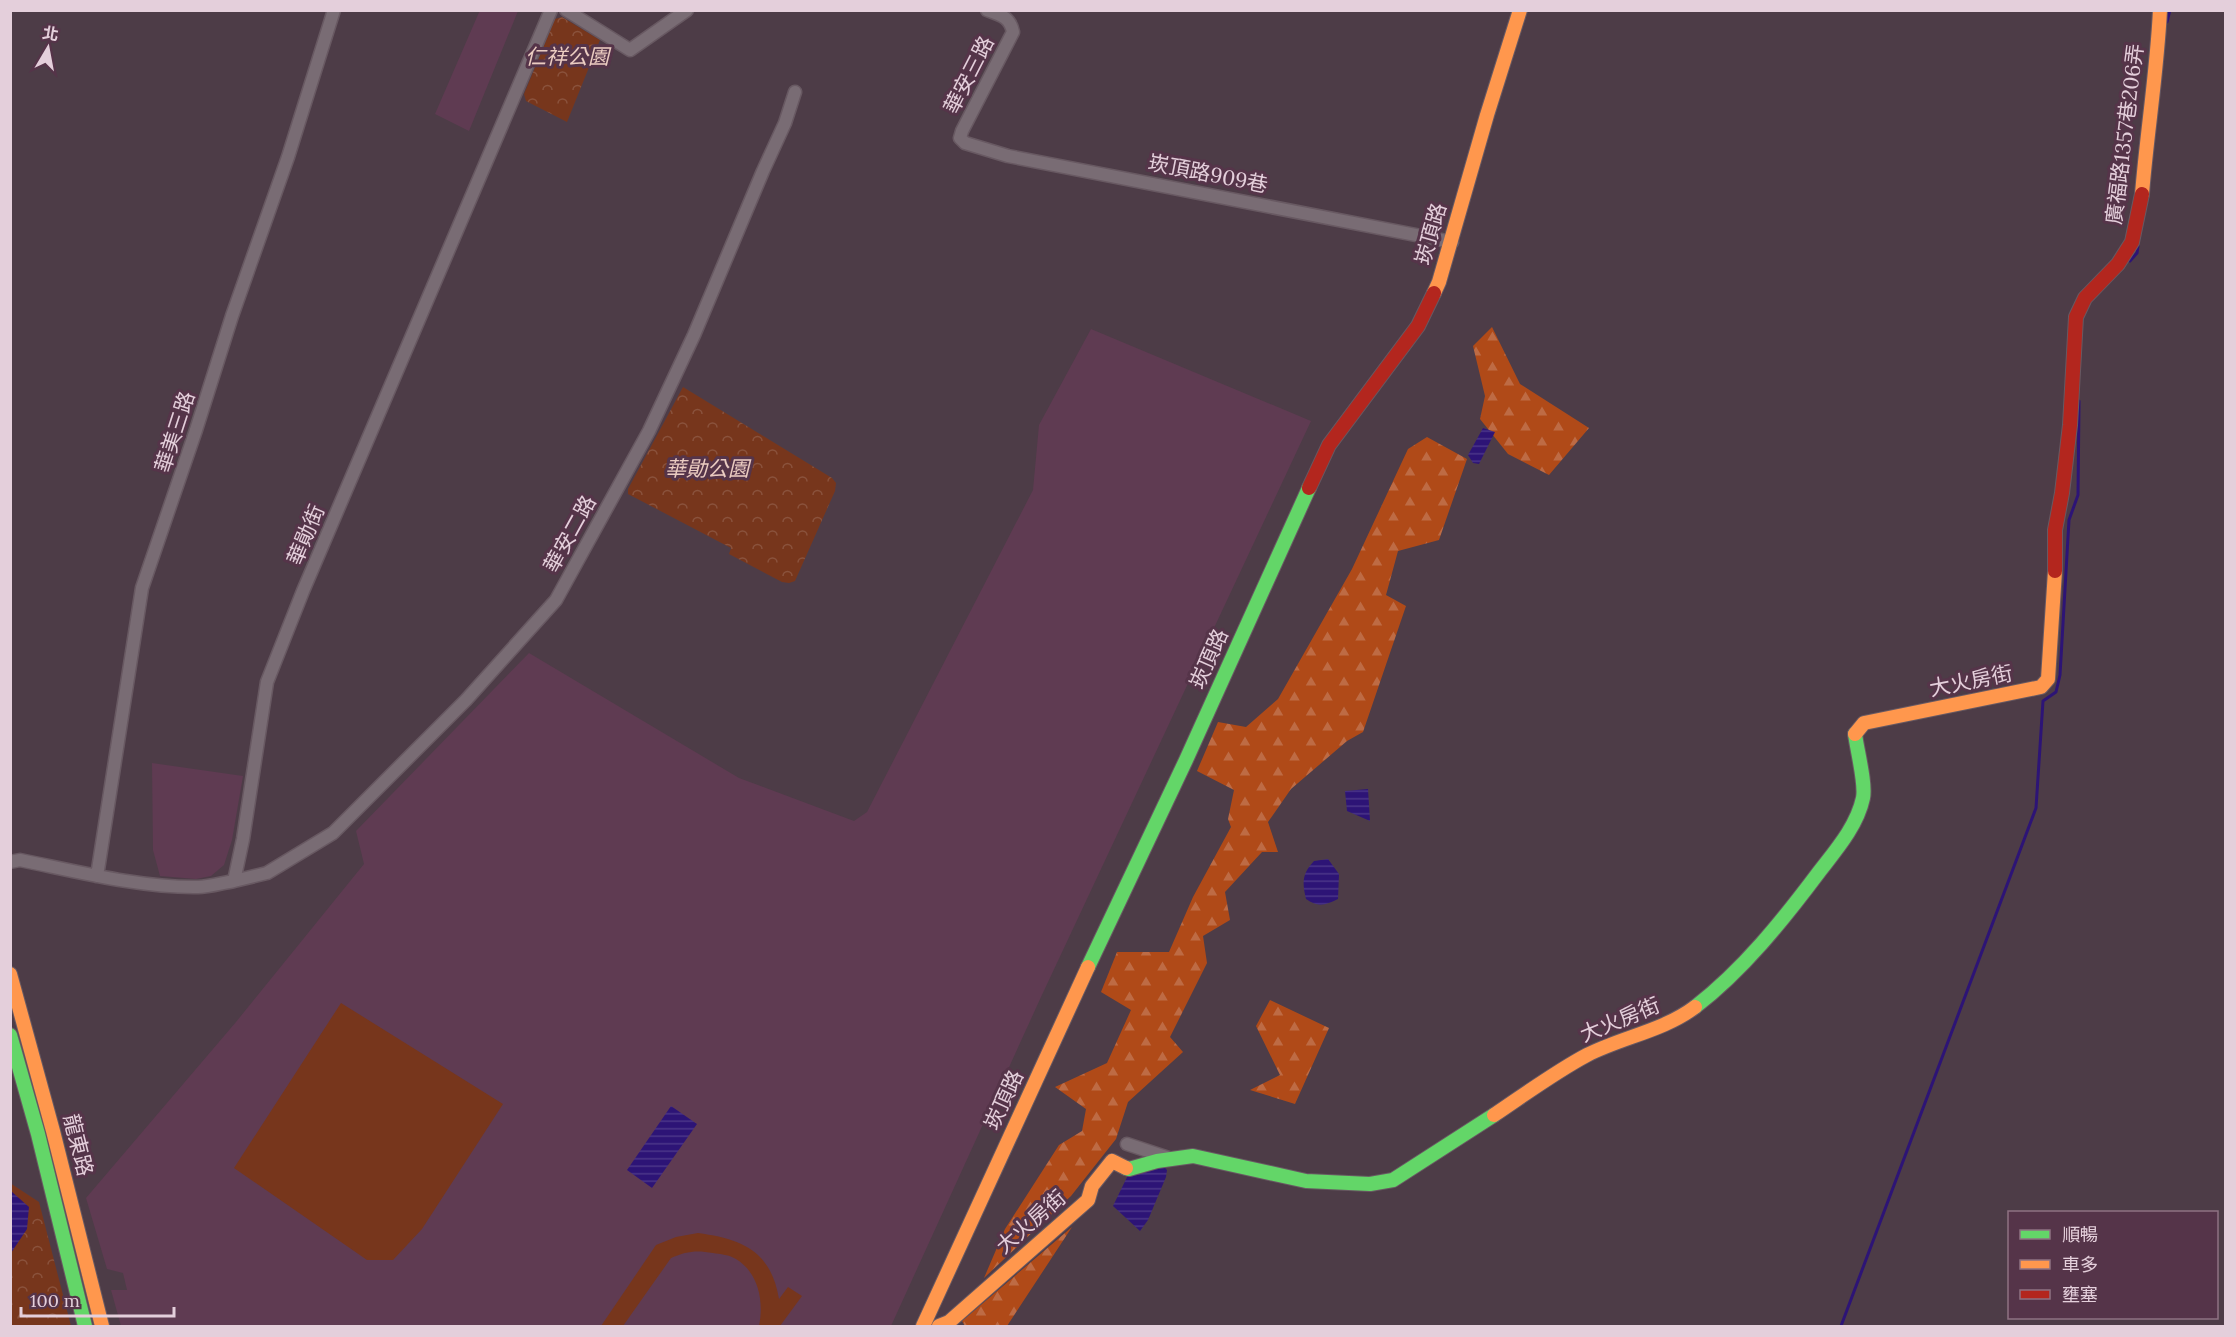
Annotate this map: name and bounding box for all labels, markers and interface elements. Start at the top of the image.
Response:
north arrow [18,18,78,78]
text: 北 [41,22,60,44]
street label: 華安三路 [937,31,1000,118]
street label: 廣福路1357巷206弄 [2100,42,2149,226]
park label: 仁祥公園 [525,43,612,70]
street label: 崁頂路909巷 [1146,149,1270,198]
street label: 崁頂路 [1409,200,1452,268]
street label: 華美三路 [149,388,200,476]
park label: 華勛公園 [665,455,752,482]
street label: 華安二路 [537,490,602,577]
street label: 華勛街 [281,501,330,569]
street label: 崁頂路 [1183,625,1234,693]
street label: 大火房街 [1927,659,2015,702]
street label: 大火房街 [1576,991,1664,1048]
street label: 崁頂路 [978,1066,1029,1134]
street label: 龍東路 [58,1111,99,1179]
street label: 大火房街 [990,1184,1071,1259]
legend [2008,1211,2218,1319]
text: 順暢 [2062,1223,2098,1246]
text: 車多 [2062,1253,2098,1276]
scale bar [21,1280,174,1318]
text: 壅塞 [2062,1283,2098,1306]
text: 100 m [30,1289,80,1312]

